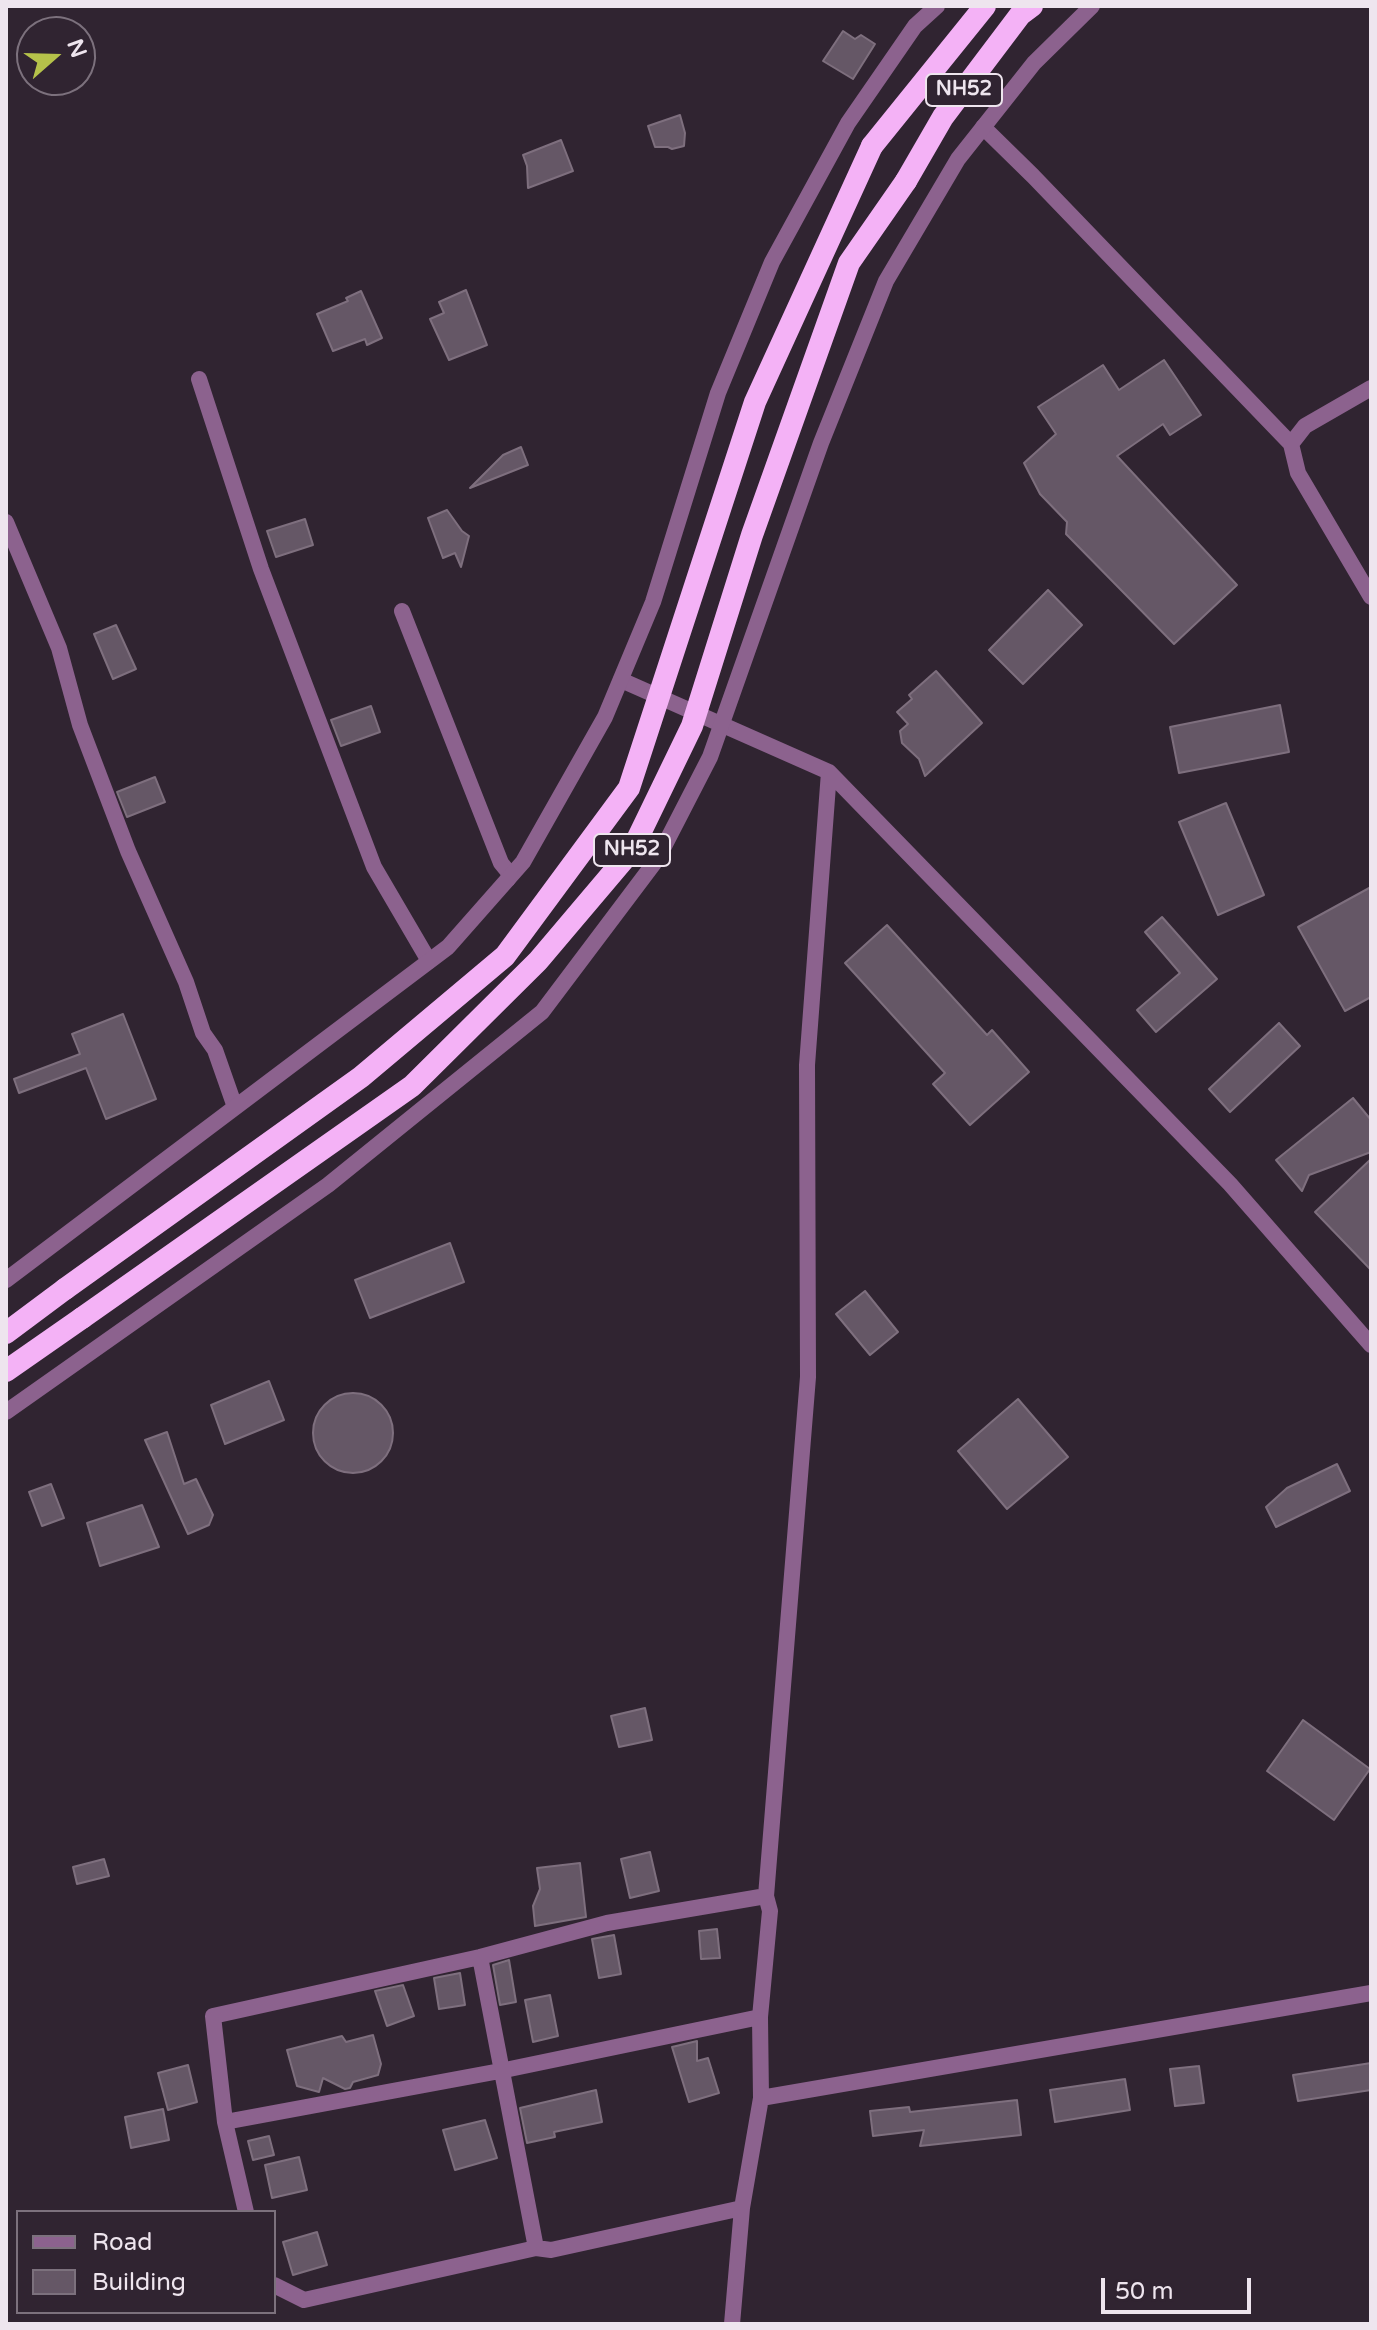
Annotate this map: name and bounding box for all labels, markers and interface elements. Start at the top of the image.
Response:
north arrow [16,16,96,96]
text: N [61,36,92,61]
road number: NH52 [926,74,1002,106]
road number: NH52 [594,834,670,866]
legend [16,2210,276,2314]
text: Road [92,2228,152,2257]
scale bar [1105,2262,1255,2312]
text: Building [92,2268,186,2297]
text: 50 m [1115,2277,1173,2306]

